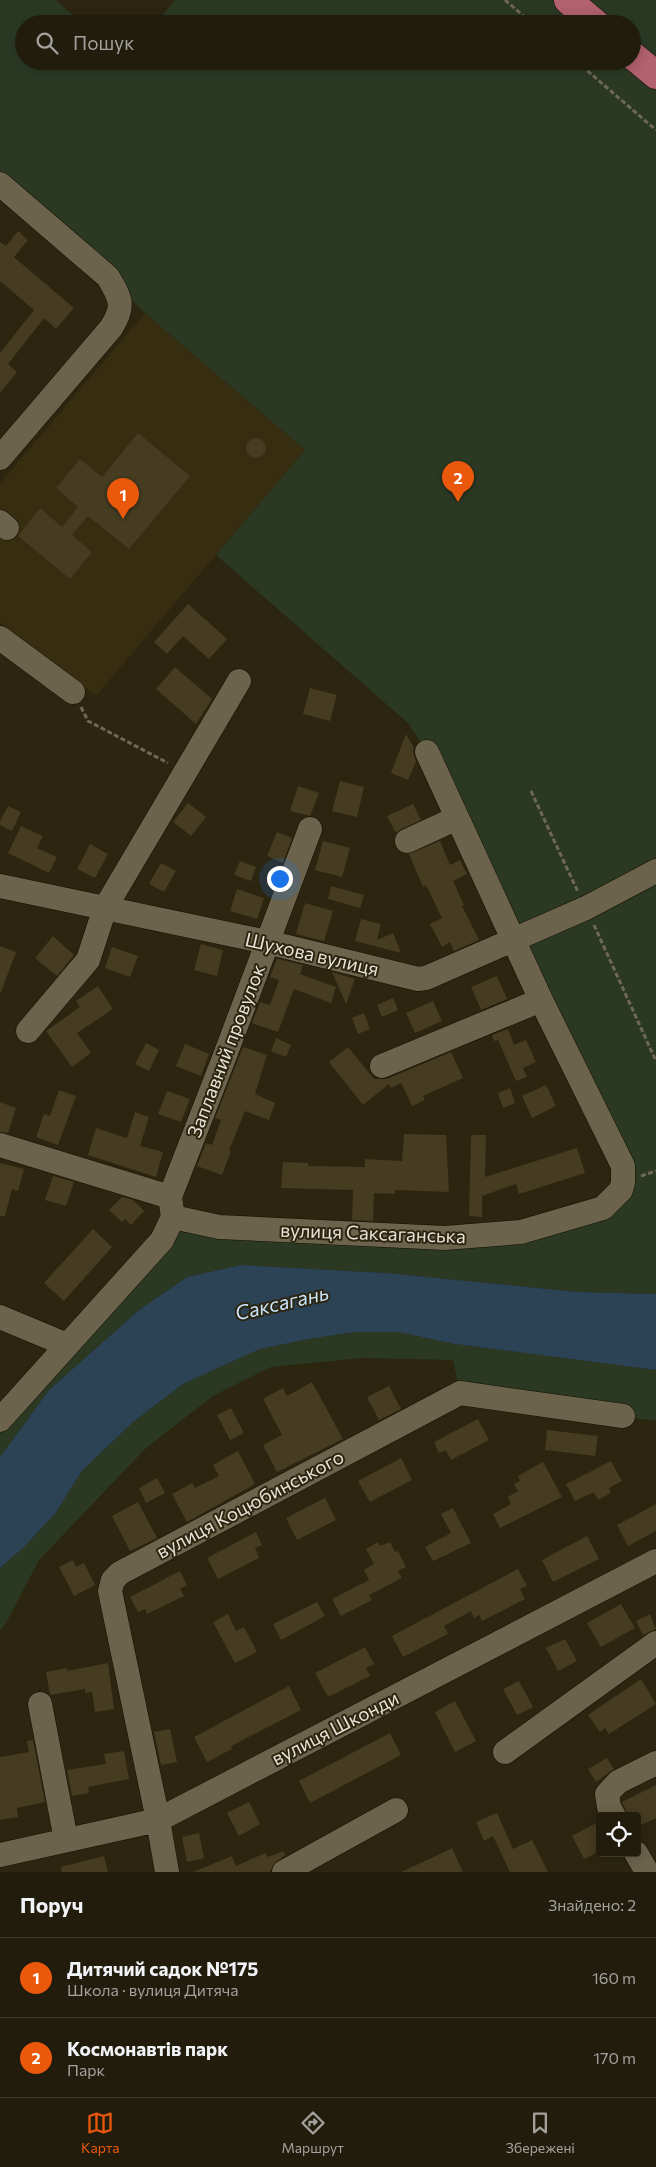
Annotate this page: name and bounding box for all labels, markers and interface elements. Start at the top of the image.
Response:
search box [15,15,641,70]
icon: search [33,29,61,57]
text: Пошук [73,31,134,54]
pin: 2 [442,461,474,502]
pin: 1 [107,478,139,519]
your location [267,866,293,892]
street label: Шухова вулиця [243,927,381,980]
street label: Заплавний провулок [182,961,269,1141]
street label: вулиця Саксаганська [280,1218,466,1247]
water label: Саксагань [233,1280,331,1324]
street label: вулиця Коцюбинського [152,1444,347,1563]
street label: вулиця Шконди [267,1686,402,1769]
map controls [596,1812,641,1857]
button: locate [596,1812,641,1857]
text: Поруч [20,1892,83,1917]
text: Знайдено: 2 [548,1895,636,1914]
text: Дитячий садок №175 [67,1957,258,1980]
text: 1 [32,1968,40,1987]
text: 160 m [592,1968,636,1987]
text: Школа · вулиця Дитяча [67,1980,239,1999]
text: Космонавтів парк [67,2037,228,2060]
text: 2 [31,2048,41,2067]
text: 170 m [593,2048,636,2067]
text: Парк [67,2060,105,2079]
tab: Карта [81,2109,120,2156]
tab: Маршрут [282,2109,344,2156]
tab: Збережені [506,2109,575,2156]

